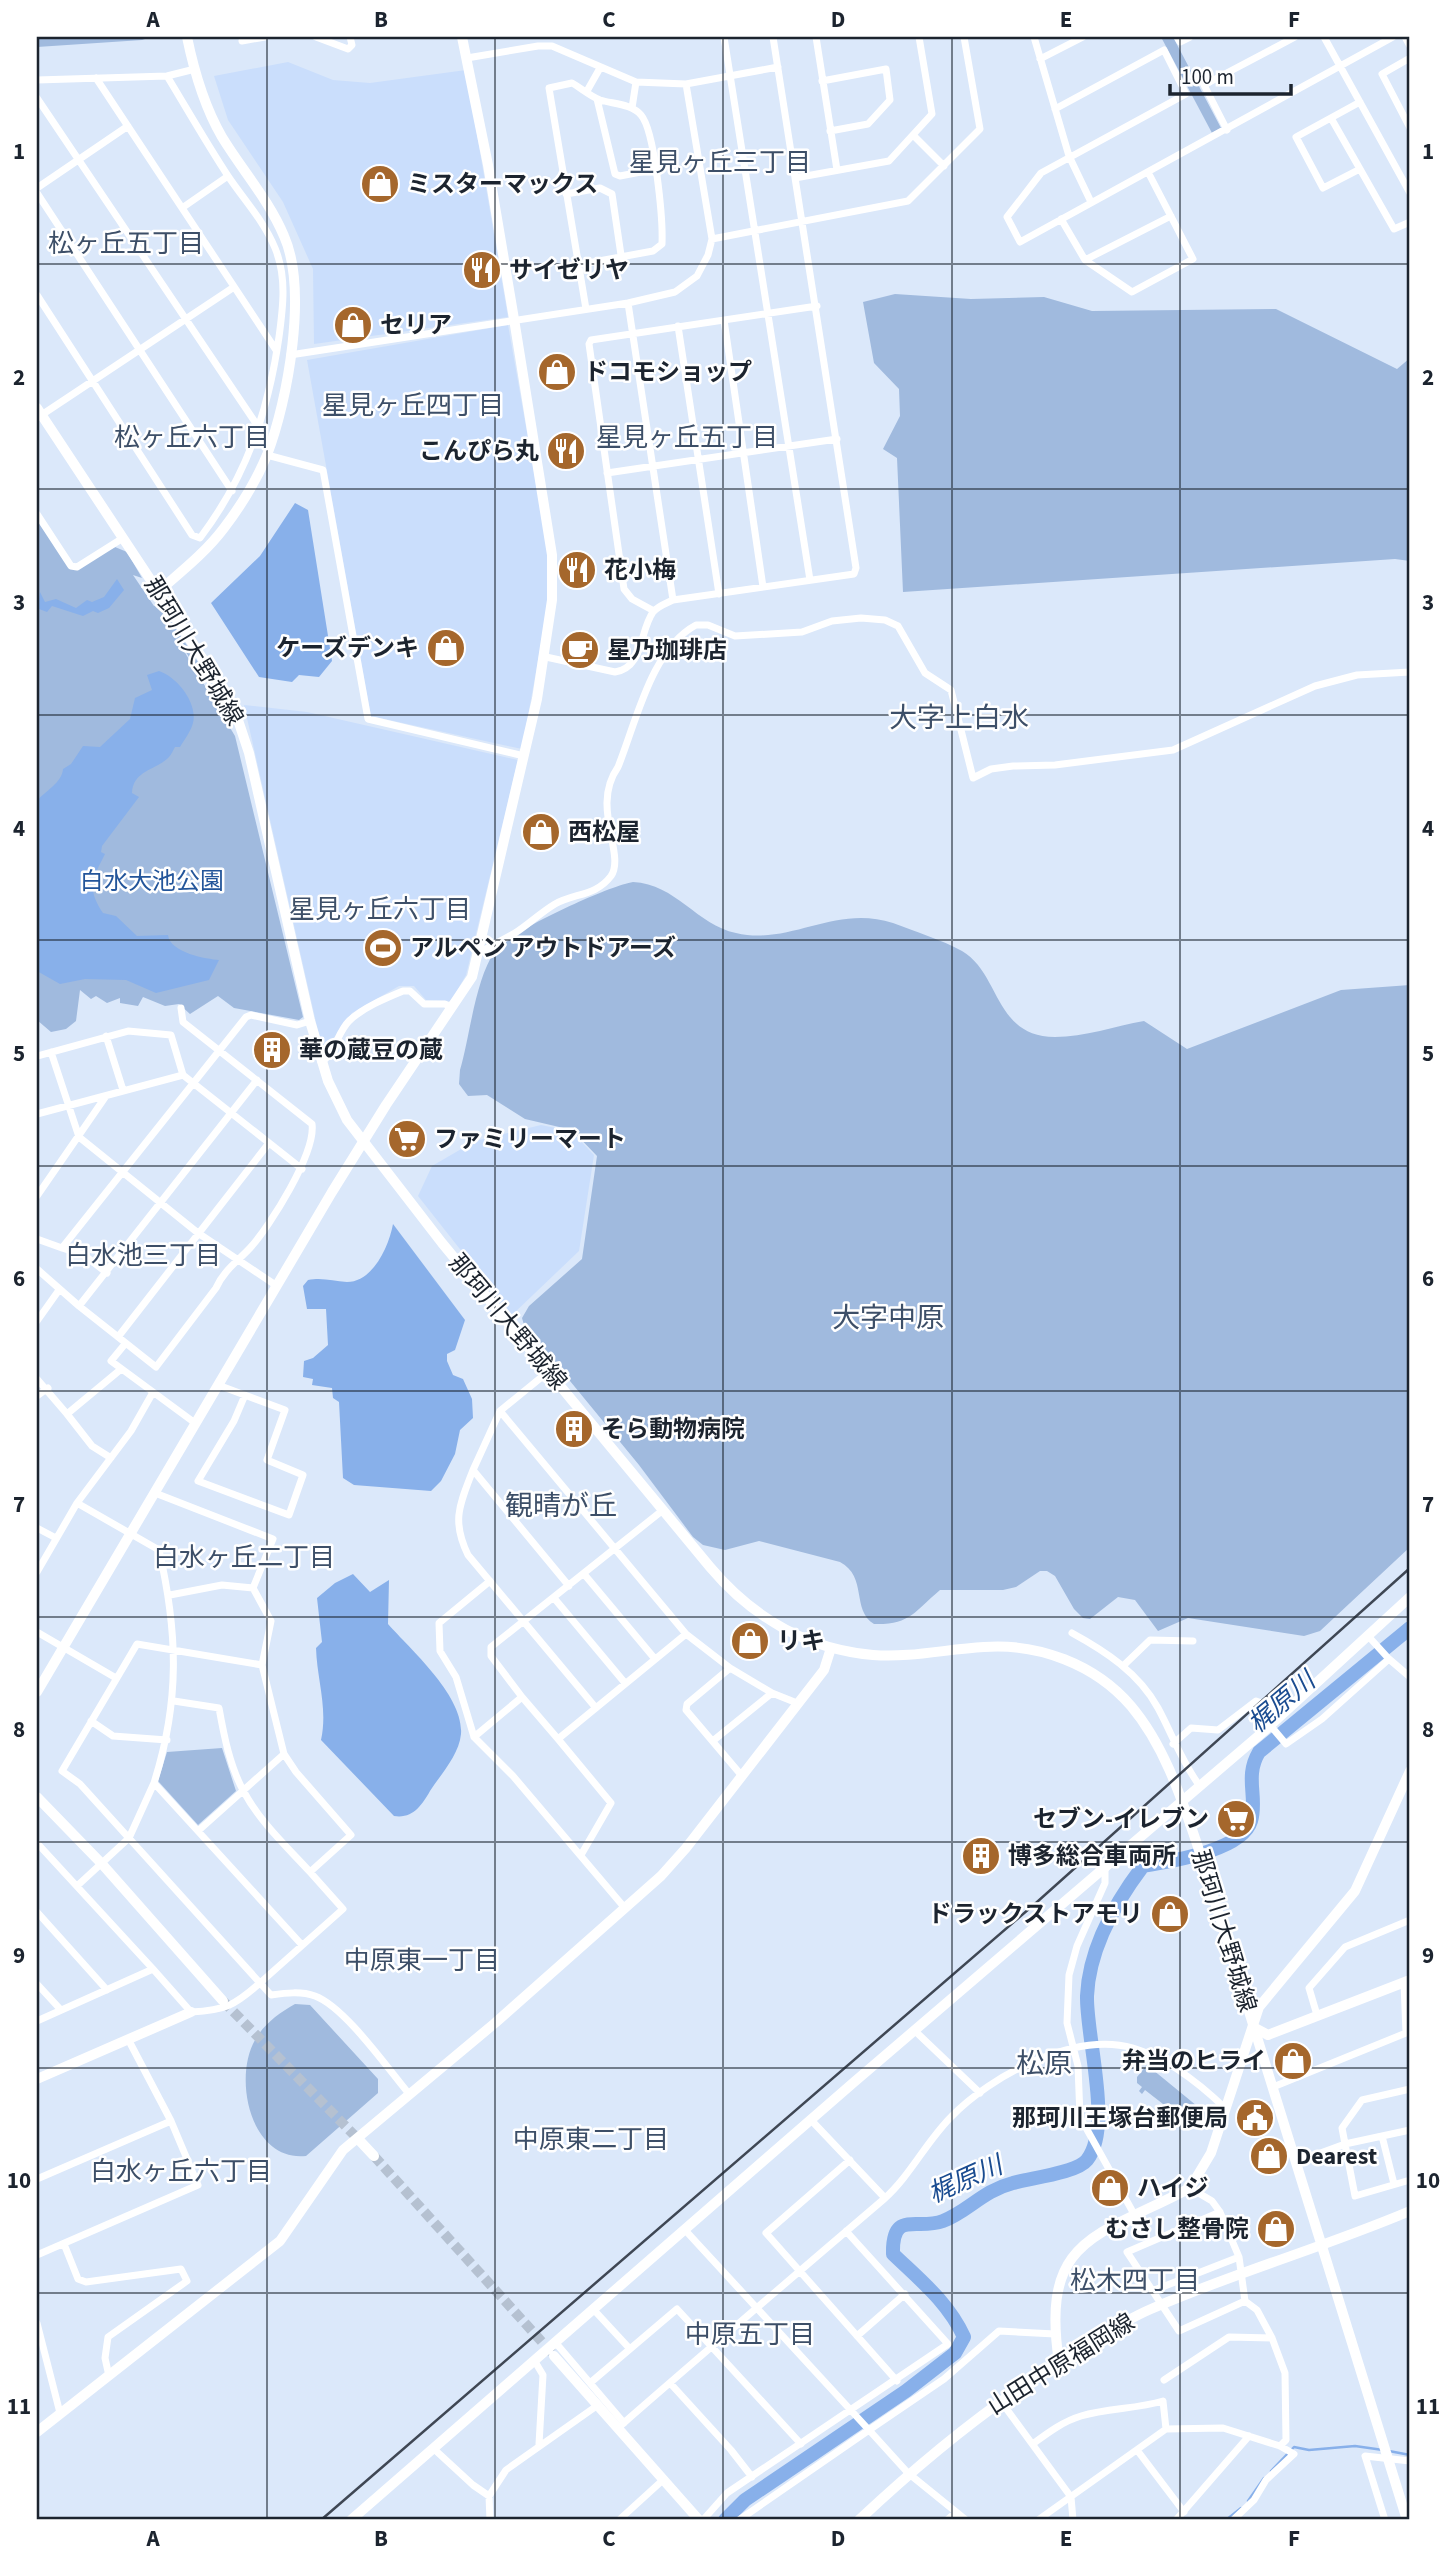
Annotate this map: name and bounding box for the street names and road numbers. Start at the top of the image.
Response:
street label: 那珂川大野城線 [135,570,252,732]
street label: 那珂川大野城線 [440,1247,575,1398]
street label: 那珂川大野城線 [1182,1846,1265,2017]
street label: 山田中原福岡線 [981,2305,1142,2424]

